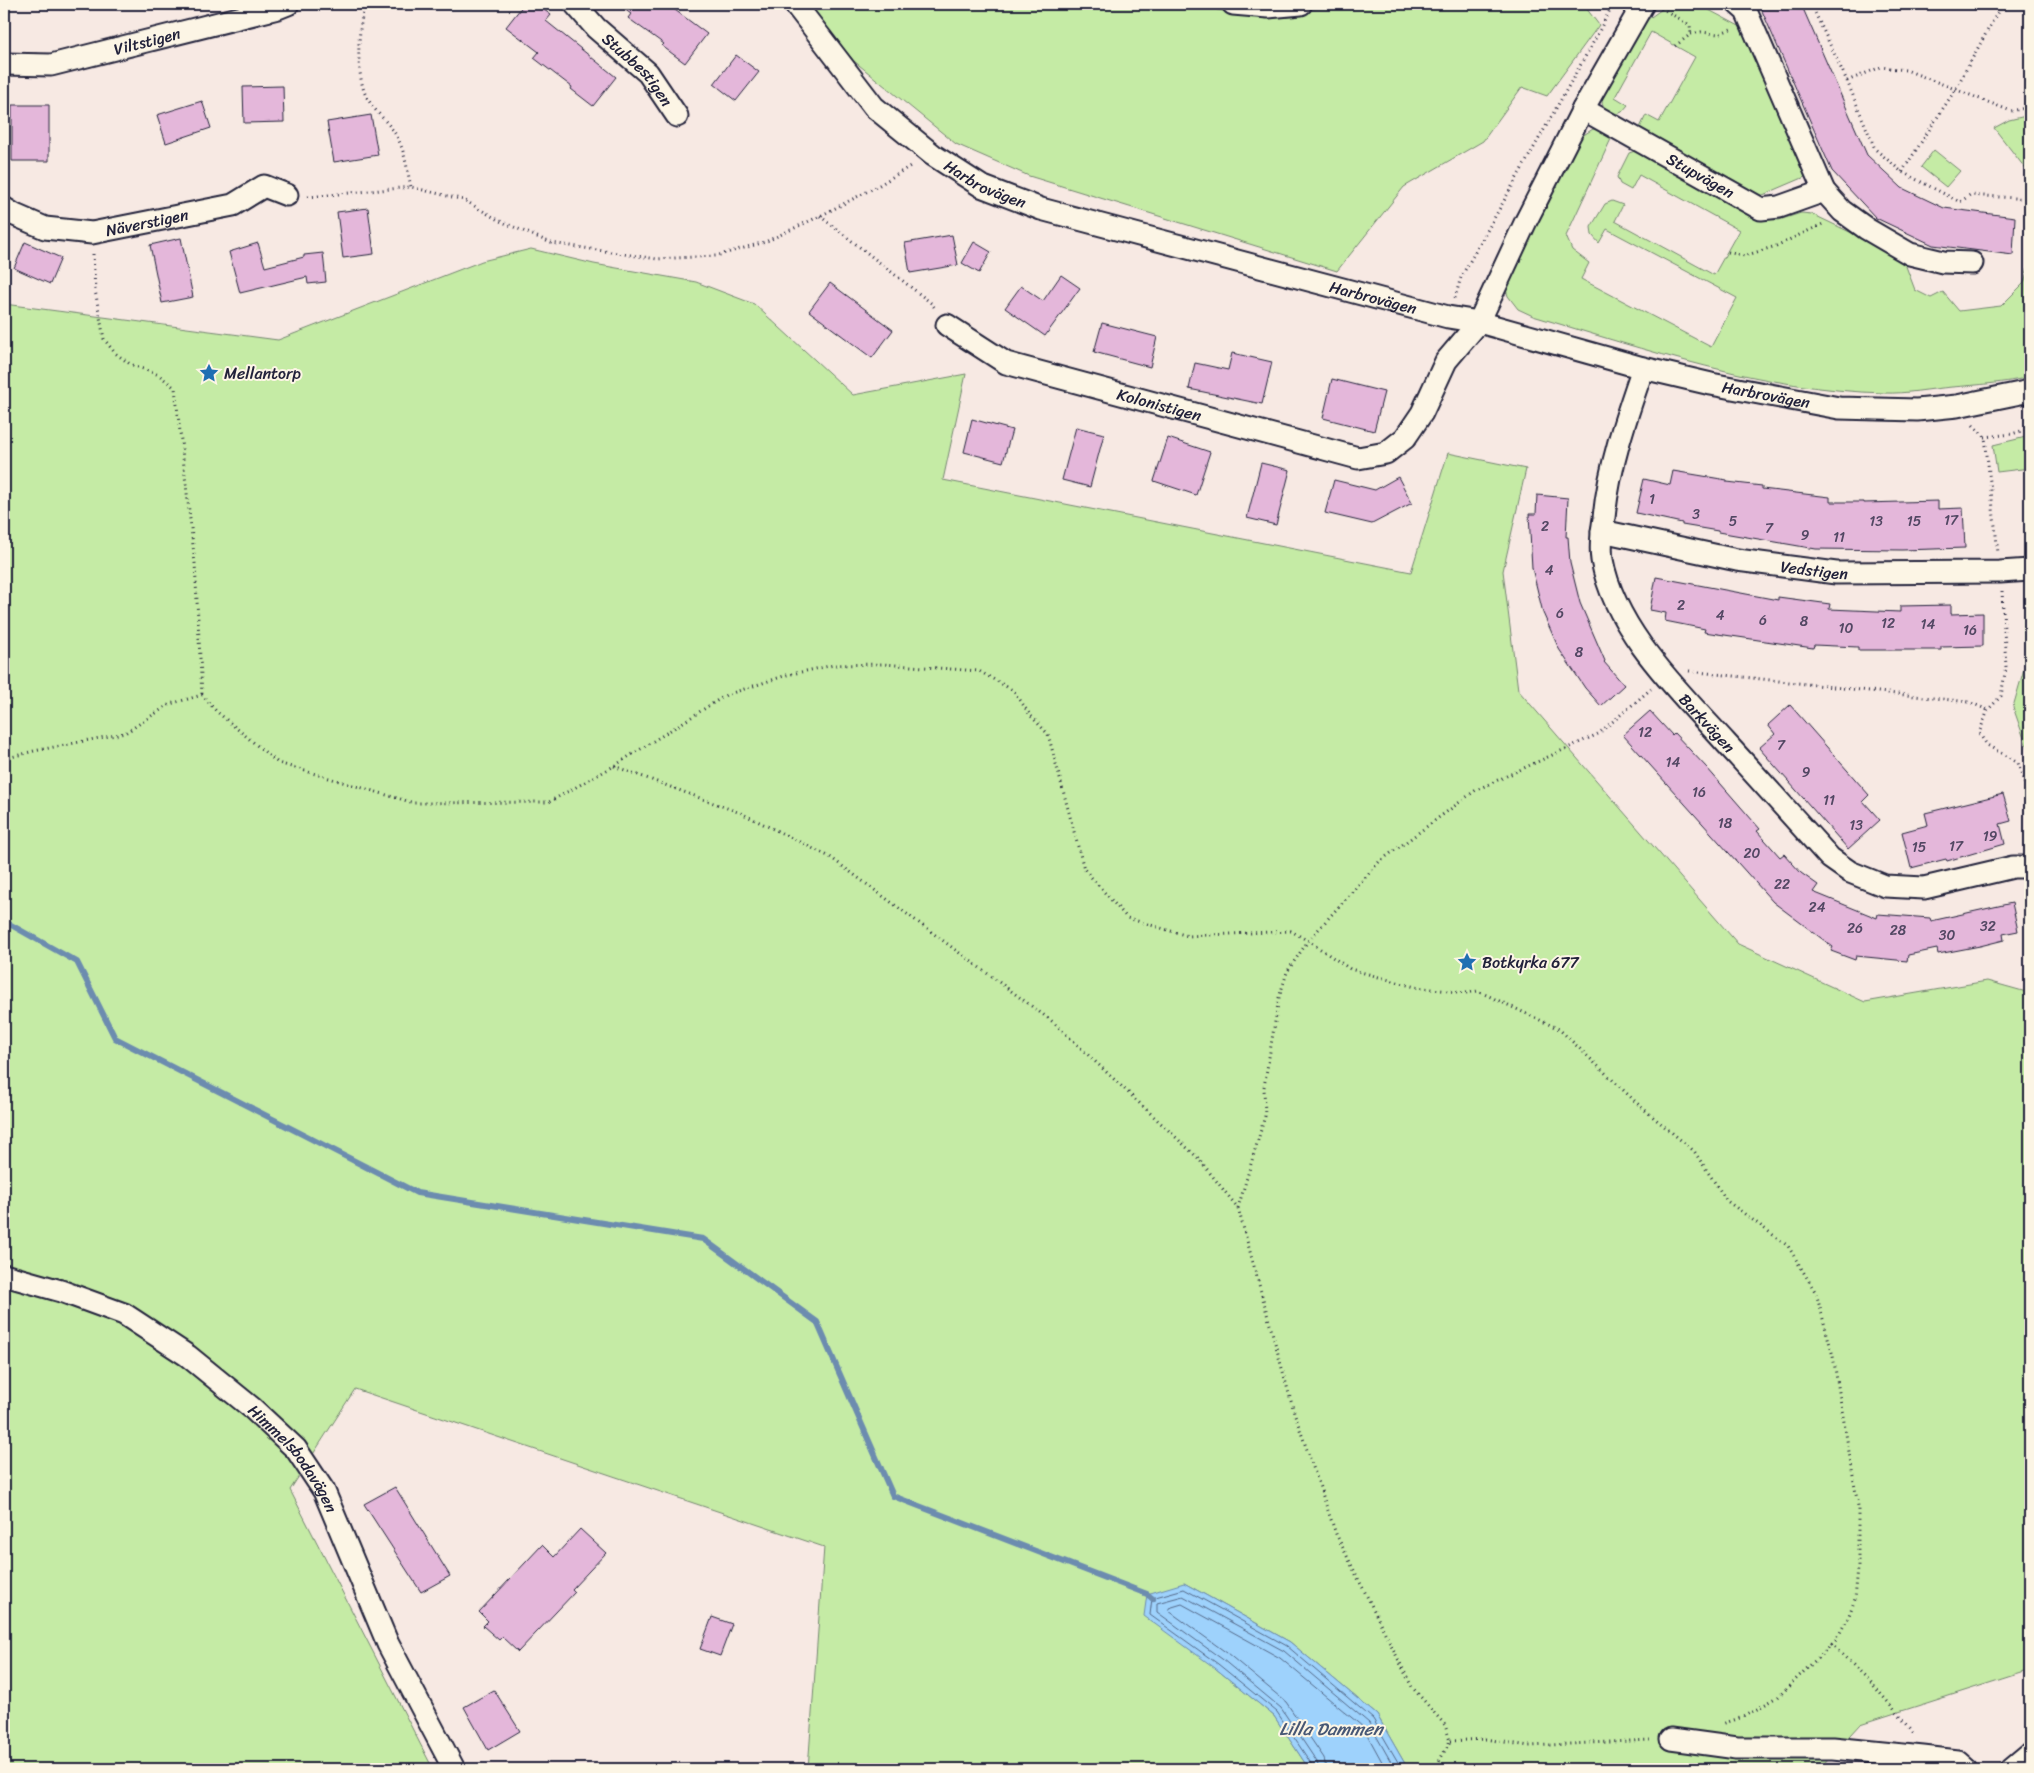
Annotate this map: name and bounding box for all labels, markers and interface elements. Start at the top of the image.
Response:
street label: Viltstigen [111,19,184,64]
street label: Stubbestigen [595,25,681,113]
street label: Stupvägen [1661,145,1740,207]
street label: Harbrovägen [938,152,1031,217]
street label: Näverstigen [103,200,191,245]
street label: Harbrovägen [1326,272,1420,323]
place label: Mellantorp [224,359,302,388]
place icon: Mellantorp [198,362,220,384]
street label: Harbrovägen [1720,372,1813,417]
street label: Kolonistigen [1114,380,1205,430]
house number: 1 [1649,487,1655,512]
house number: 3 [1692,502,1700,527]
house number: 17 [1944,508,1959,533]
house number: 5 [1729,509,1738,534]
house number: 13 [1869,509,1883,534]
house number: 15 [1907,509,1922,534]
house number: 2 [1541,514,1549,539]
house number: 7 [1765,516,1774,541]
house number: 9 [1801,523,1810,548]
house number: 11 [1833,525,1845,550]
street label: Vedstigen [1779,552,1848,588]
house number: 4 [1545,558,1554,583]
house number: 2 [1677,593,1685,618]
house number: 6 [1556,601,1564,626]
house number: 4 [1716,603,1725,628]
house number: 6 [1759,608,1767,633]
house number: 8 [1800,609,1809,634]
house number: 12 [1881,611,1895,636]
house number: 14 [1921,612,1936,637]
house number: 10 [1839,616,1854,641]
house number: 16 [1963,618,1977,643]
house number: 8 [1575,640,1584,665]
street label: Barkvägen [1671,686,1743,760]
house number: 12 [1638,720,1652,745]
house number: 7 [1777,733,1786,758]
house number: 14 [1666,750,1681,775]
house number: 9 [1802,760,1811,785]
house number: 16 [1692,780,1706,805]
house number: 11 [1823,788,1835,813]
house number: 18 [1718,811,1733,836]
house number: 13 [1849,813,1863,838]
house number: 19 [1983,824,1998,849]
house number: 17 [1949,834,1964,859]
house number: 15 [1912,835,1927,860]
house number: 20 [1744,841,1761,866]
house number: 22 [1774,872,1790,897]
house number: 24 [1809,895,1826,920]
house number: 32 [1980,914,1996,939]
house number: 26 [1847,916,1863,941]
house number: 28 [1890,918,1907,943]
house number: 30 [1939,923,1955,948]
place label: Botkyrka 677 [1482,948,1579,977]
place icon: Botkyrka 677 [1456,951,1478,973]
street label: Himmelsbodavägen [241,1397,346,1517]
water label: Lilla Dammen [1279,1713,1385,1745]

